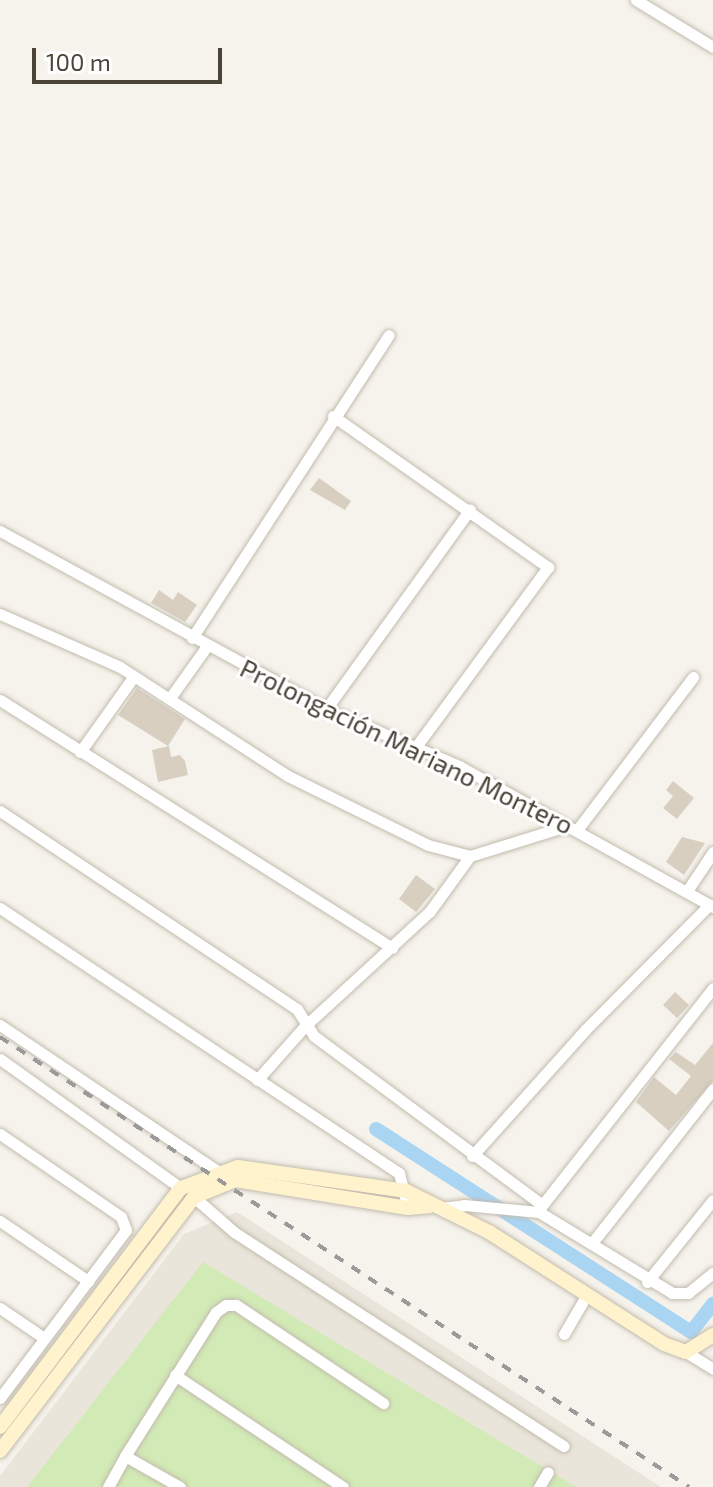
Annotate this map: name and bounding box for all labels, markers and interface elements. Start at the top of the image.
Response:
scale bar [36,32,226,82]
text: 100 m [46,47,111,76]
street label: Prolongación Mariano Montero [235,652,579,840]

